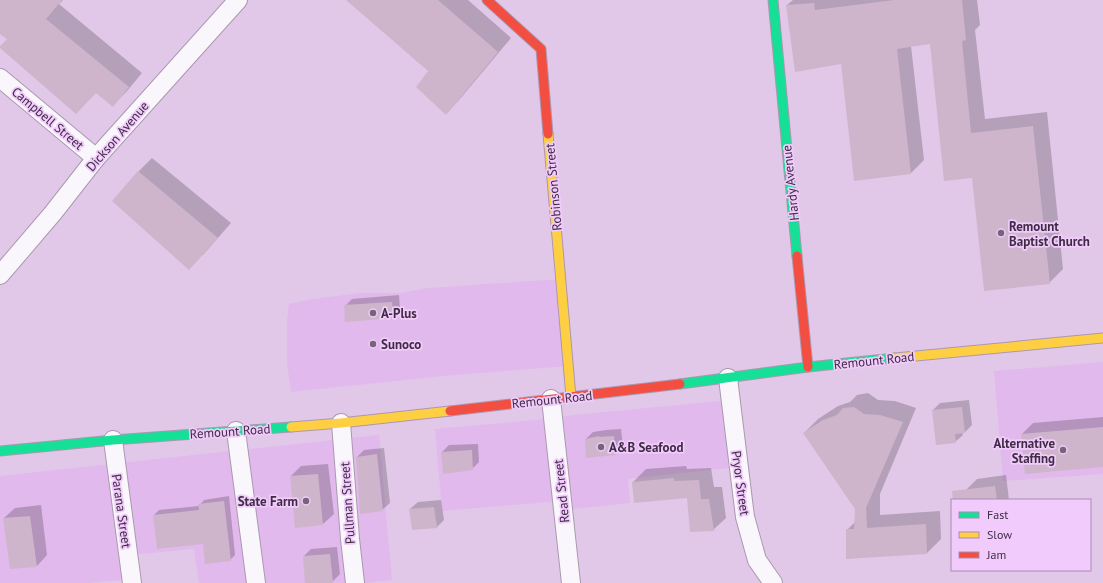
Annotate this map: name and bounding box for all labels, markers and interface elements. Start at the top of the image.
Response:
street label: Campbell Street [8,83,88,154]
street label: Dickson Avenue [82,98,152,175]
street label: Robinson Street [541,142,566,231]
street label: Hardy Avenue [778,144,803,222]
place label: Remount Baptist Church [1009,218,1090,250]
marker: Remount Baptist Church [996,228,1006,238]
place label: A-Plus [381,305,417,322]
marker: A-Plus [368,308,378,318]
place label: Sunoco [381,336,421,353]
marker: Sunoco [368,339,378,349]
street label: Remount Road [833,348,915,373]
street label: Remount Road [511,387,593,412]
street label: Remount Road [189,420,271,443]
place label: Alternative Staffing [993,435,1055,467]
place label: A&B Seafood [609,439,683,456]
marker: A&B Seafood [596,442,606,452]
marker: Alternative Staffing [1058,445,1068,455]
street label: Pryor Street [728,450,754,517]
street label: Read Street [550,458,573,524]
street label: Pullman Street [336,461,359,545]
street label: Parana Street [108,473,135,550]
place label: State Farm [238,493,298,510]
marker: State Farm [301,496,311,506]
legend [951,499,1091,571]
text: Fast [987,507,1008,522]
text: Slow [987,527,1012,542]
text: Jam [986,547,1006,562]

